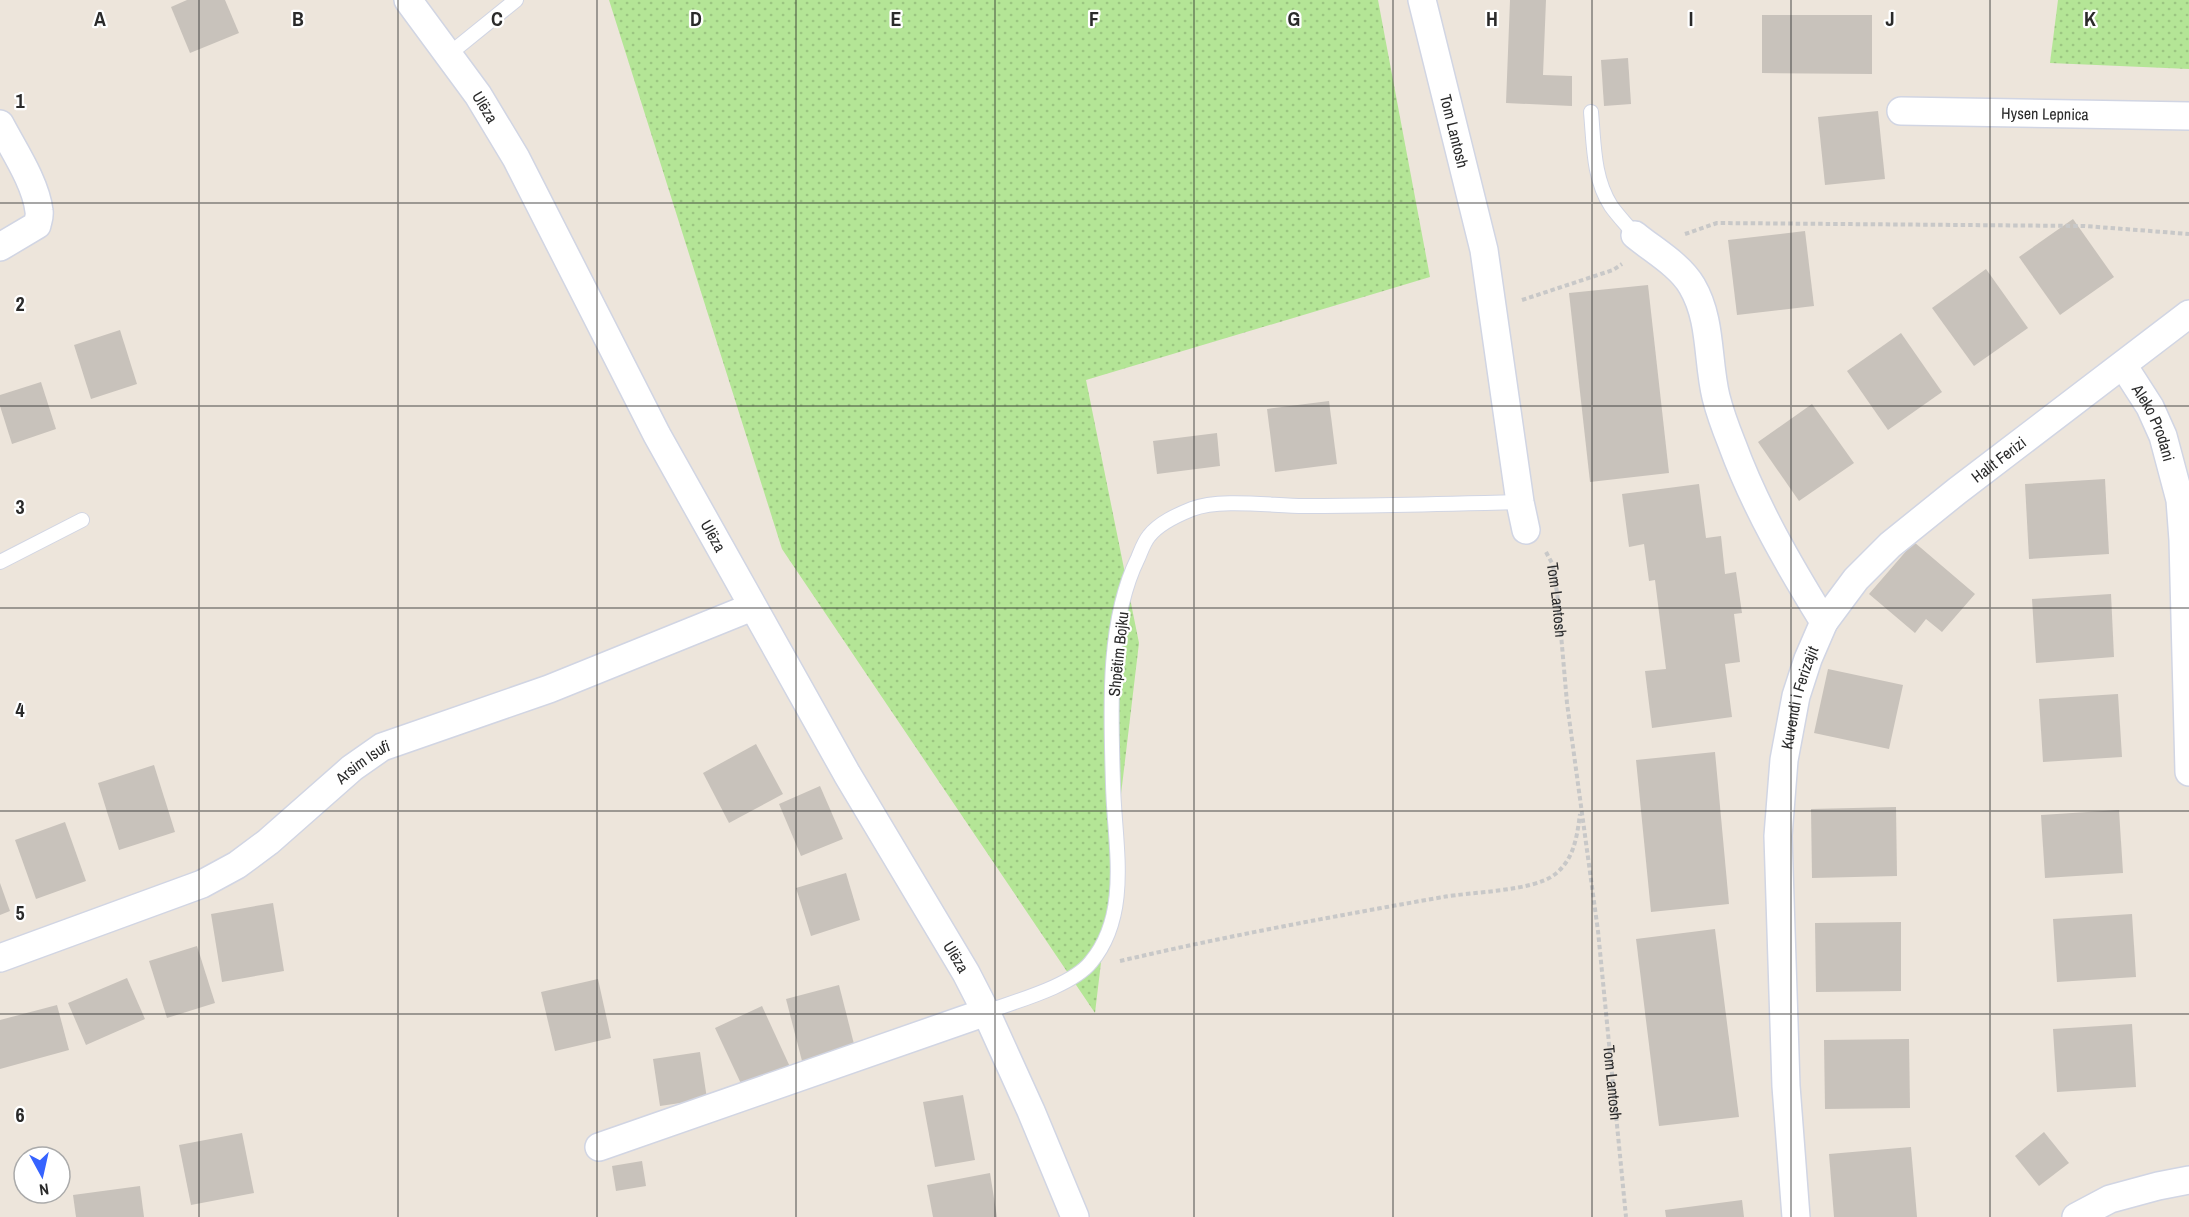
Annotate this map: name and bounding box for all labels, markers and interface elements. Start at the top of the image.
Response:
text: A [94,5,106,32]
text: B [292,5,304,32]
text: C [491,5,503,32]
text: D [690,5,702,32]
text: E [891,5,902,32]
text: F [1089,5,1099,32]
text: G [1288,5,1300,32]
text: H [1486,5,1498,32]
text: I [1689,5,1693,32]
text: J [1885,5,1895,32]
text: K [2084,5,2096,32]
text: 1 [15,87,25,114]
street label: Ulëza [467,87,504,128]
street label: Tom Lantosh [1435,92,1474,170]
street label: Hysen Lepnica [2001,102,2090,125]
text: 2 [15,290,25,317]
street label: Aleko Prodani [2127,379,2180,463]
street label: Halit Ferizi [1967,431,2030,487]
text: 3 [15,493,25,520]
street label: Ulëza [696,516,732,556]
street label: Tom Lantosh [1542,561,1572,638]
street label: Shpëtim Bojku [1103,610,1133,698]
street label: Kuvendi i Ferizajit [1775,642,1823,751]
text: 4 [15,696,25,723]
street label: Arsim Isufi [330,734,392,789]
text: 5 [15,899,25,926]
street label: Ulëza [938,937,975,977]
street label: Tom Lantosh [1598,1044,1627,1121]
text: 6 [15,1101,25,1128]
north arrow [12,1145,72,1205]
text: N [38,1178,50,1201]

